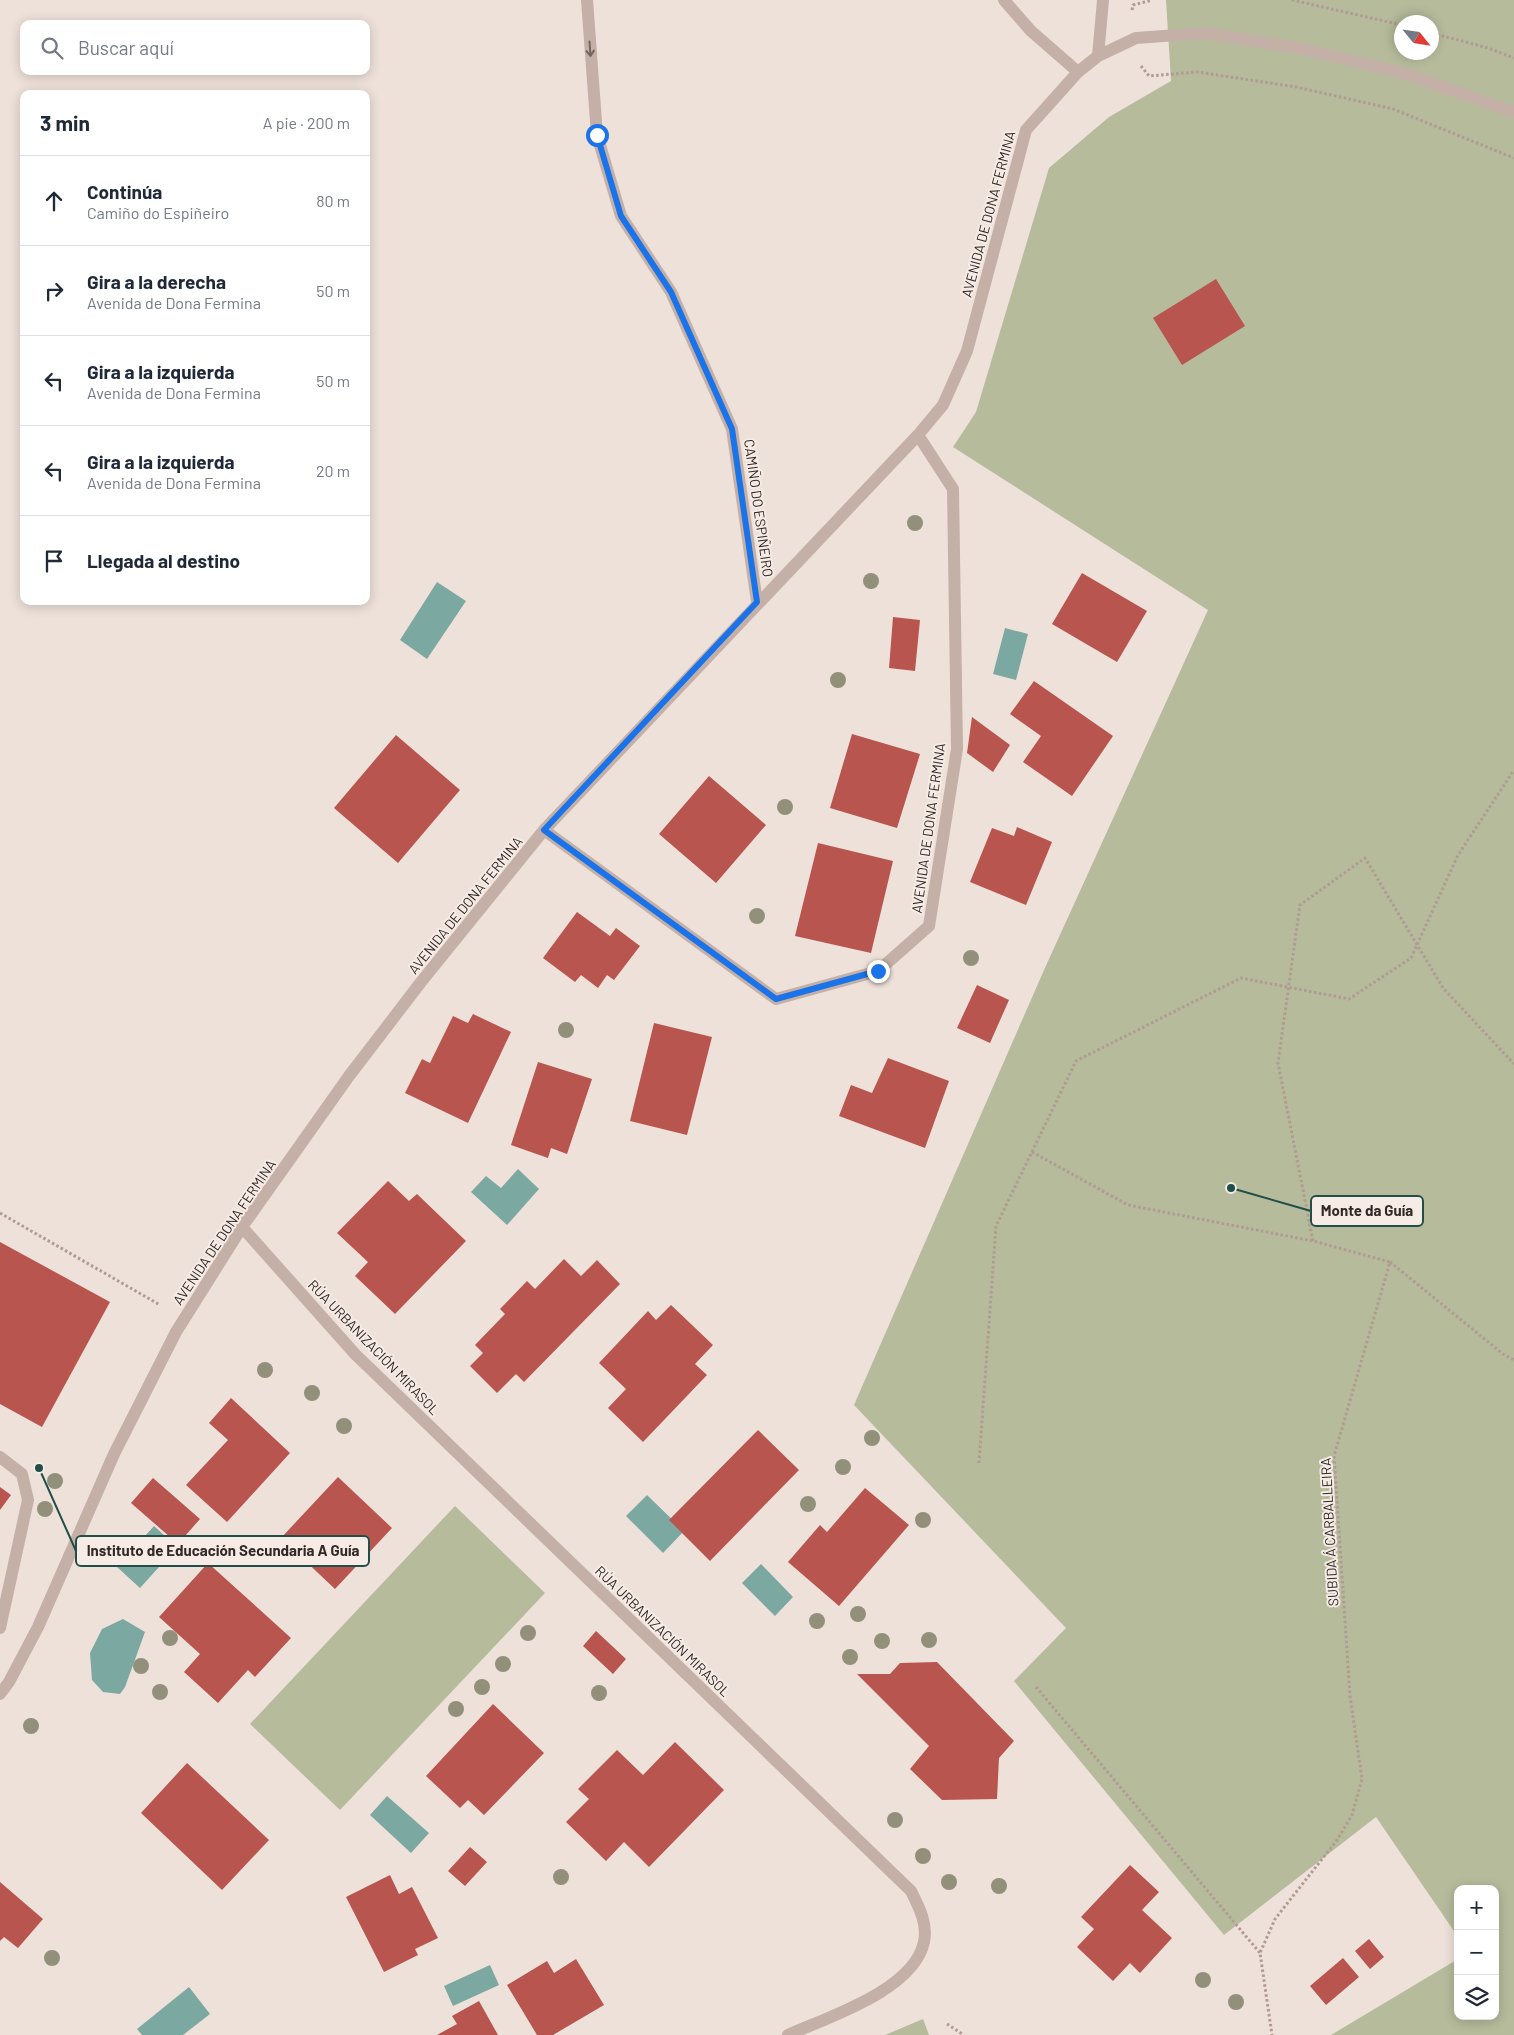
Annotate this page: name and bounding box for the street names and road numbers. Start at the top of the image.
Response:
street label: AVENIDA DE DONA FERMINA [958,128,1019,299]
street label: CAMIÑO DO ESPIÑEIRO [741,438,777,578]
street label: AVENIDA DE DONA FERMINA [908,741,948,914]
street label: AVENIDA DE DONA FERMINA [404,833,526,977]
street label: AVENIDA DE DONA FERMINA [169,1156,279,1308]
street label: RÚA URBANIZACIÓN MIRASOL [305,1276,443,1418]
street label: SUBIDA Á CARBALLEIRA [1317,1457,1341,1607]
street label: RÚA URBANIZACIÓN MIRASOL [592,1562,734,1700]

